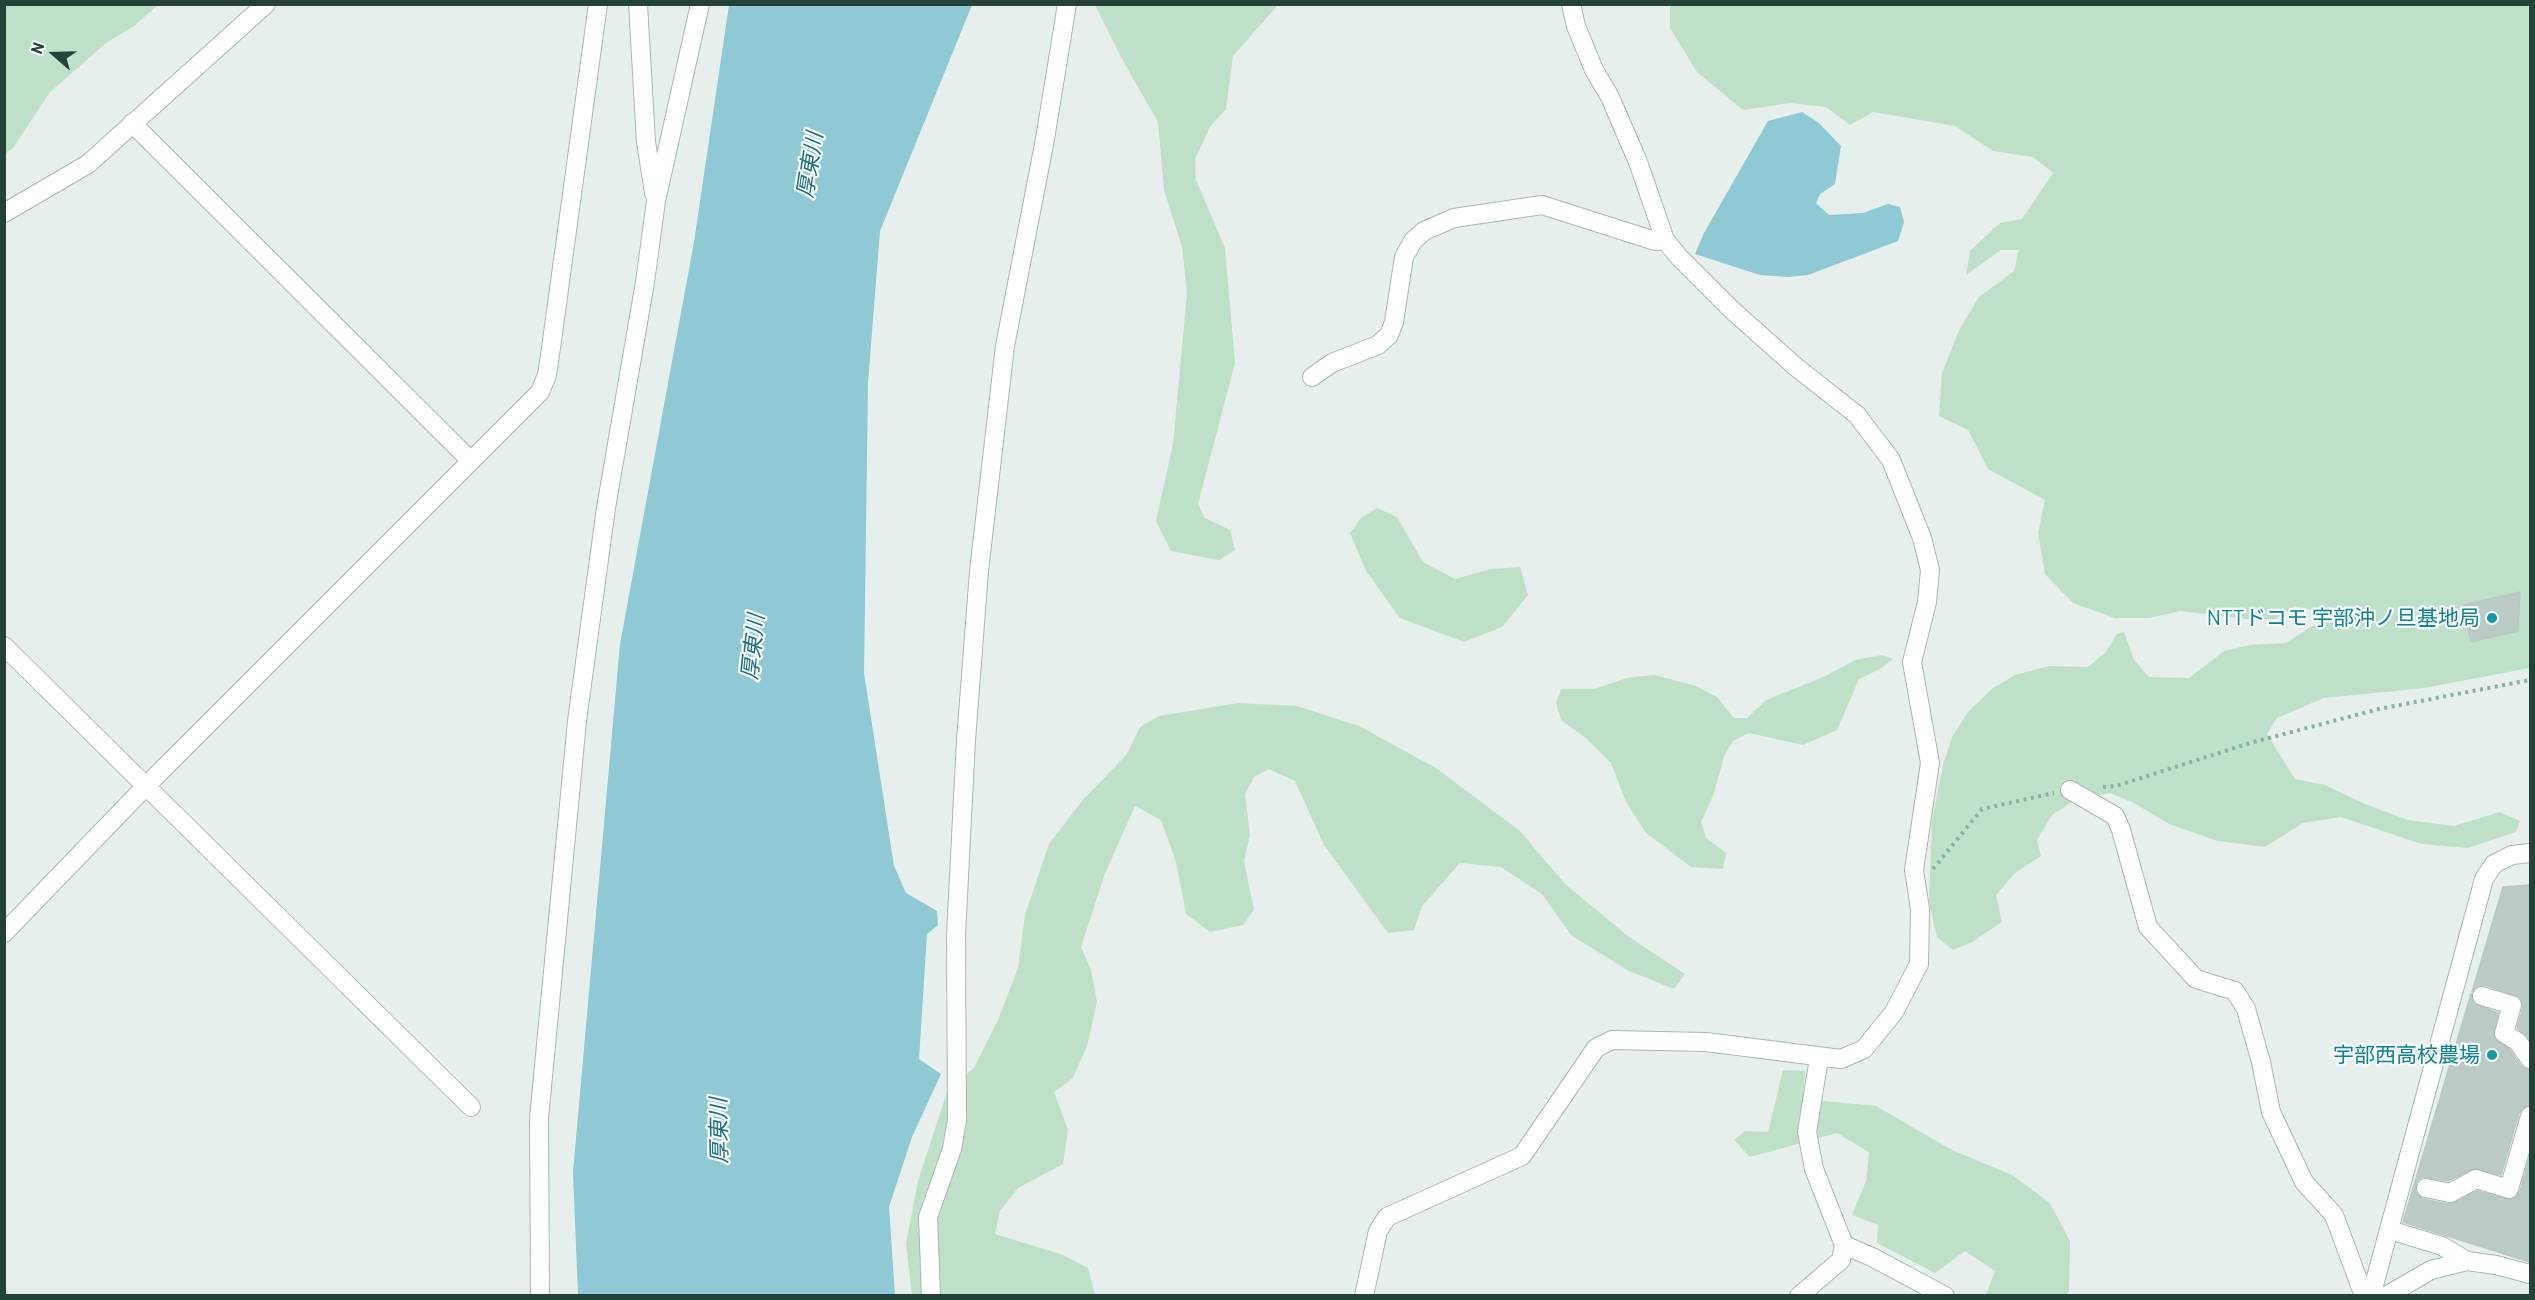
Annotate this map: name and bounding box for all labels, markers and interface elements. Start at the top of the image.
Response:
north arrow [24,24,84,84]
text: N [26,39,47,56]
water label: 厚東川 [792,130,828,200]
place label: NTTドコモ 宇部沖ノ旦基地局 [2207,605,2480,631]
marker: NTTドコモ 宇部沖ノ旦基地局 [2485,611,2499,625]
water label: 厚東川 [736,613,770,681]
place label: 宇部西高校農場 [2333,1042,2480,1068]
marker: 宇部西高校農場 [2485,1048,2499,1062]
water label: 厚東川 [705,1098,733,1164]

